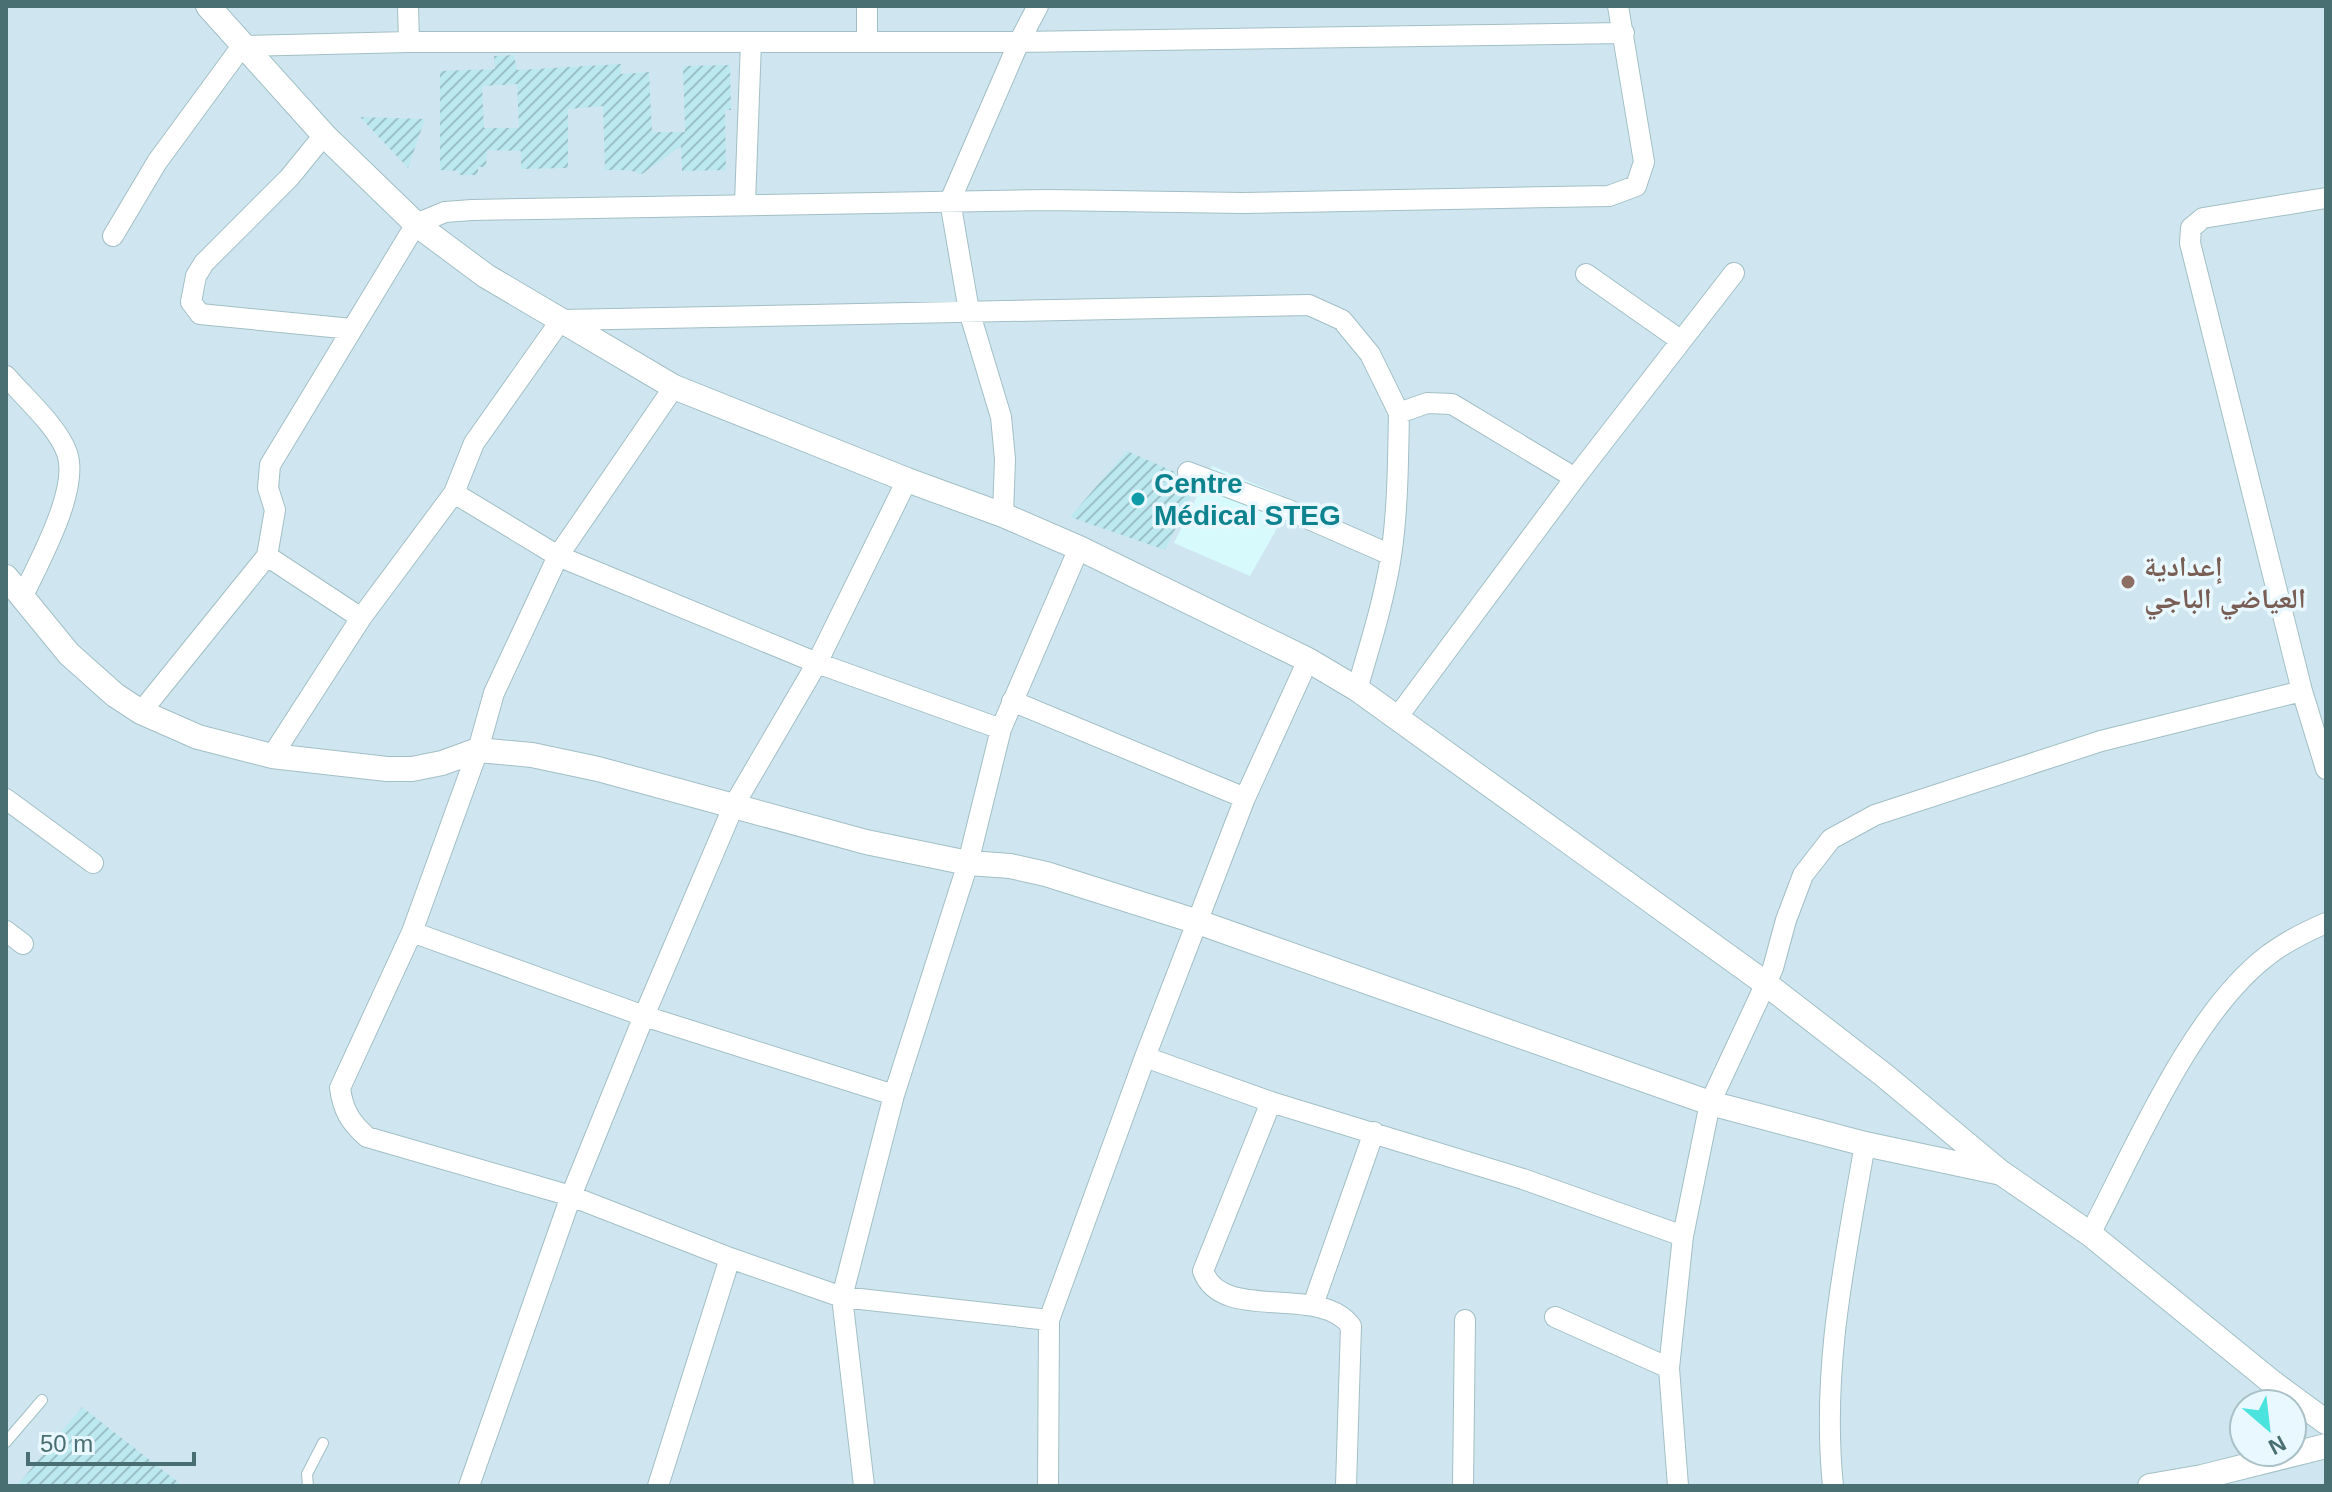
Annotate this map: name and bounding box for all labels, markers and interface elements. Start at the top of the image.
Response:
place label: Centre Médical STEG [1154,468,1341,531]
marker: Centre Médical STEG [1129,490,1147,508]
place label: إعدادية العياضي الباجي [2144,551,2306,621]
marker: إعدادية العياضي الباجي [2119,573,2137,591]
north arrow [2228,1388,2308,1468]
scale bar [28,1416,194,1466]
text: 50 m [40,1430,93,1457]
text: N [2264,1430,2290,1460]

